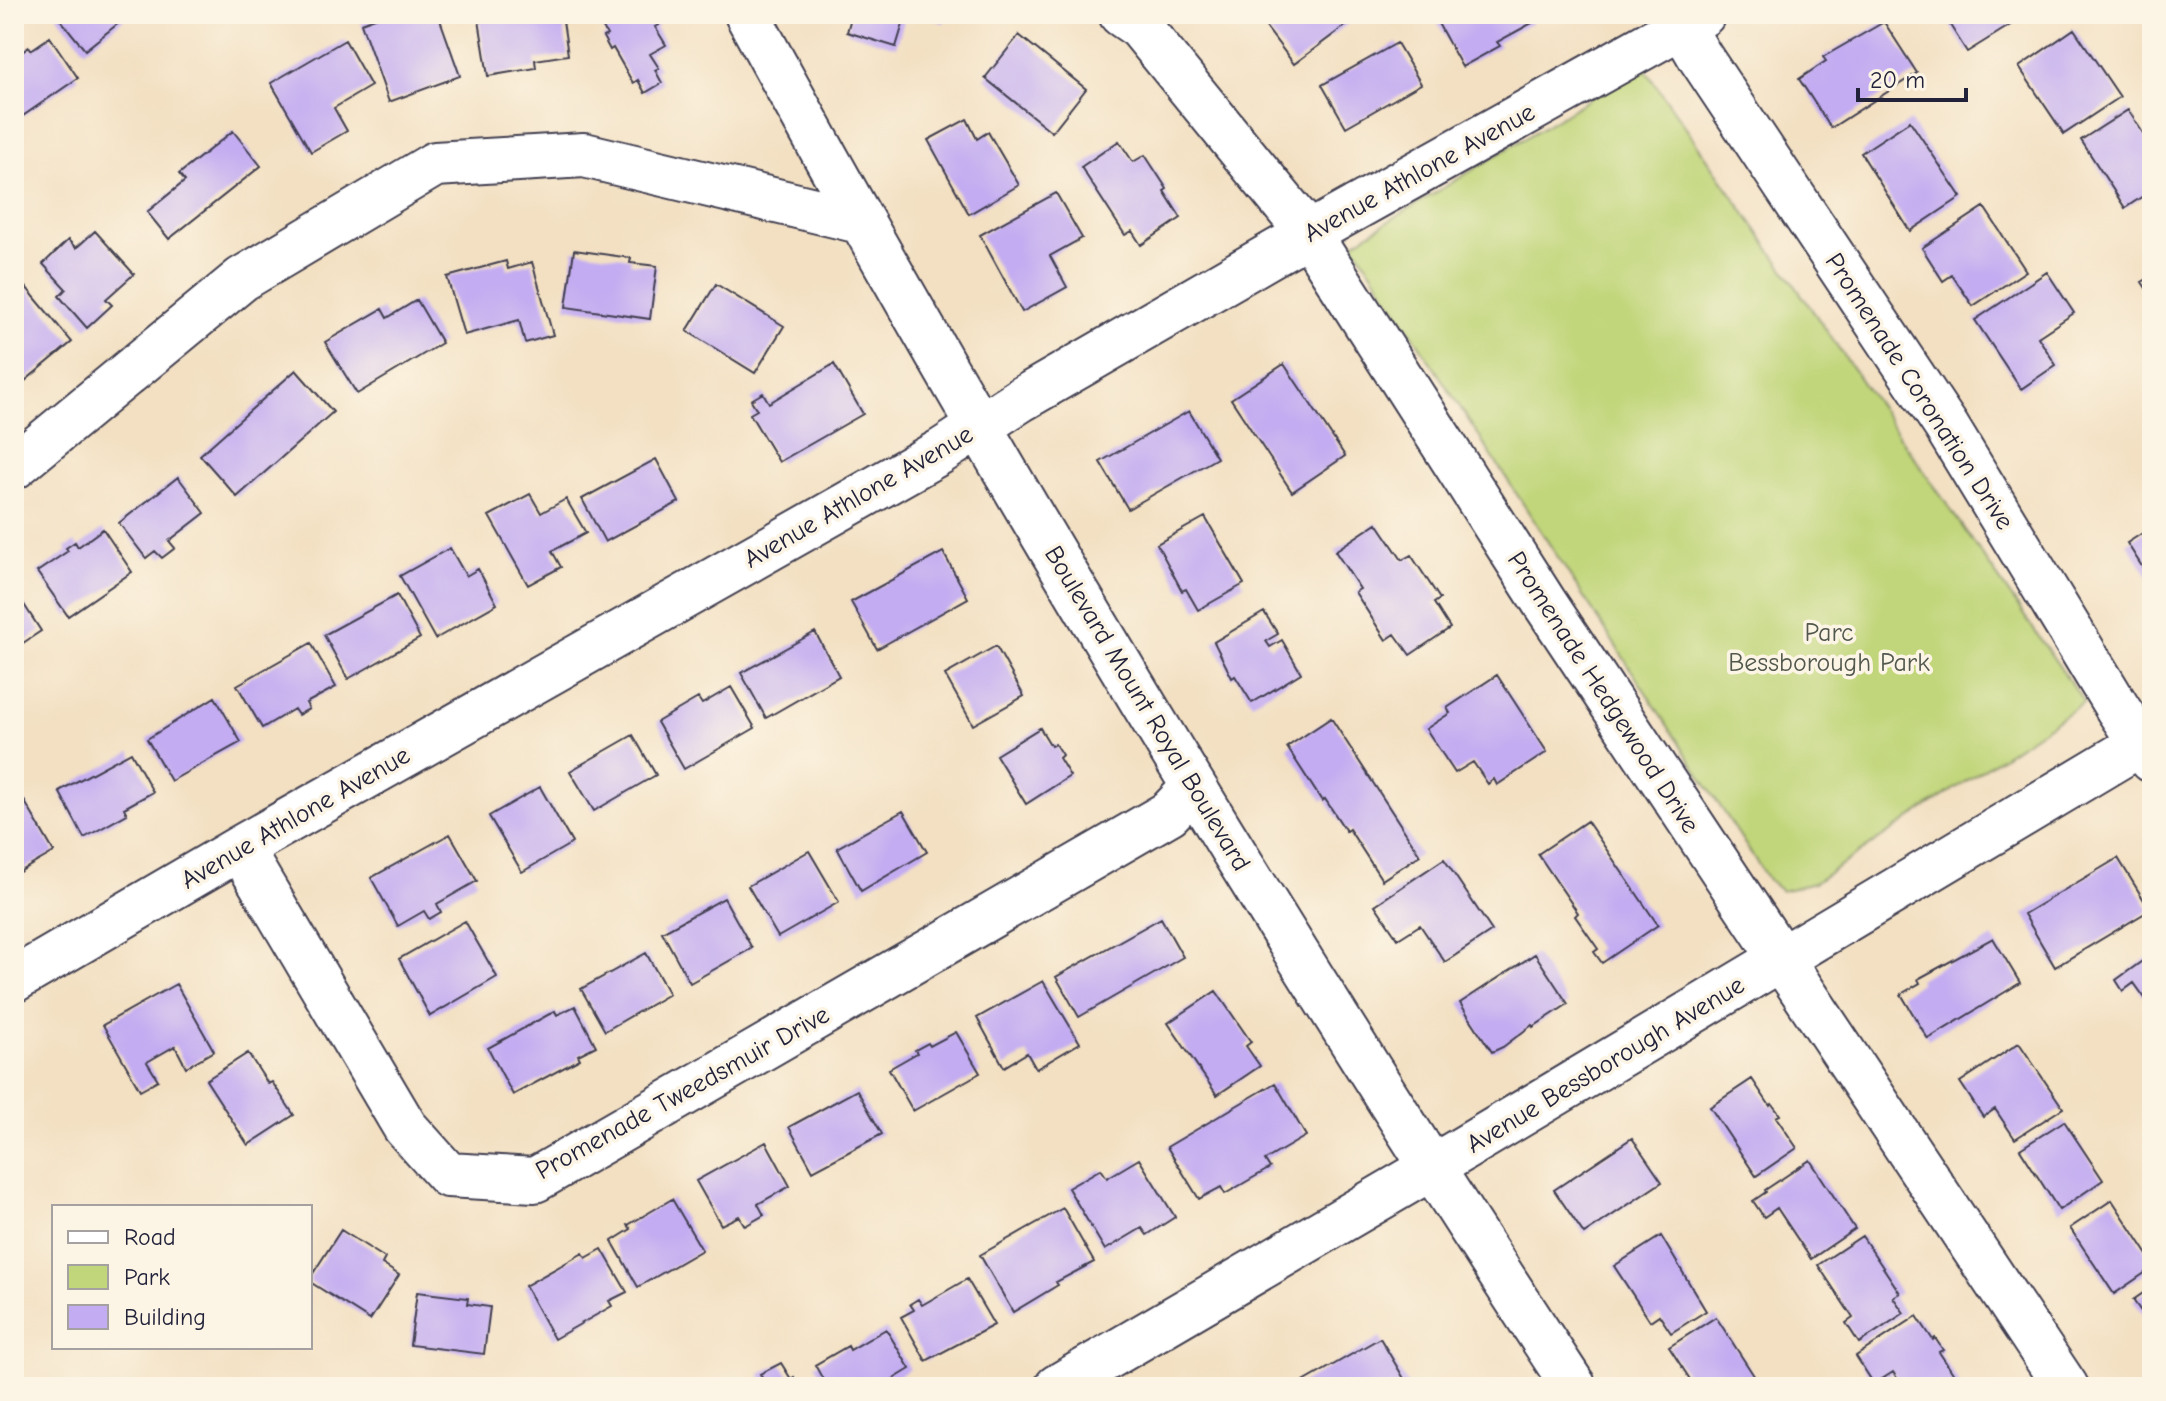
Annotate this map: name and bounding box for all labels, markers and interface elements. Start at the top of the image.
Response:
scale bar [1858,52,1966,102]
text: 20 m [1870,66,1925,94]
street label: Avenue Athlone Avenue [1299,97,1540,249]
street label: Promenade Coronation Drive [1819,248,2020,535]
street label: Avenue Athlone Avenue [739,419,978,575]
street label: Boulevard Mount Royal Boulevard [1038,541,1256,876]
street label: Promenade Hedgewood Drive [1501,546,1705,839]
park label: Parc Bessborough Park [1728,618,1930,678]
street label: Avenue Athlone Avenue [176,740,415,896]
street label: Avenue Bessborough Avenue [1461,970,1750,1160]
street label: Promenade Tweedsmuir Drive [530,1000,834,1186]
legend [52,1205,312,1349]
text: Road [124,1223,176,1251]
text: Park [124,1263,170,1291]
text: Building [124,1303,206,1331]

